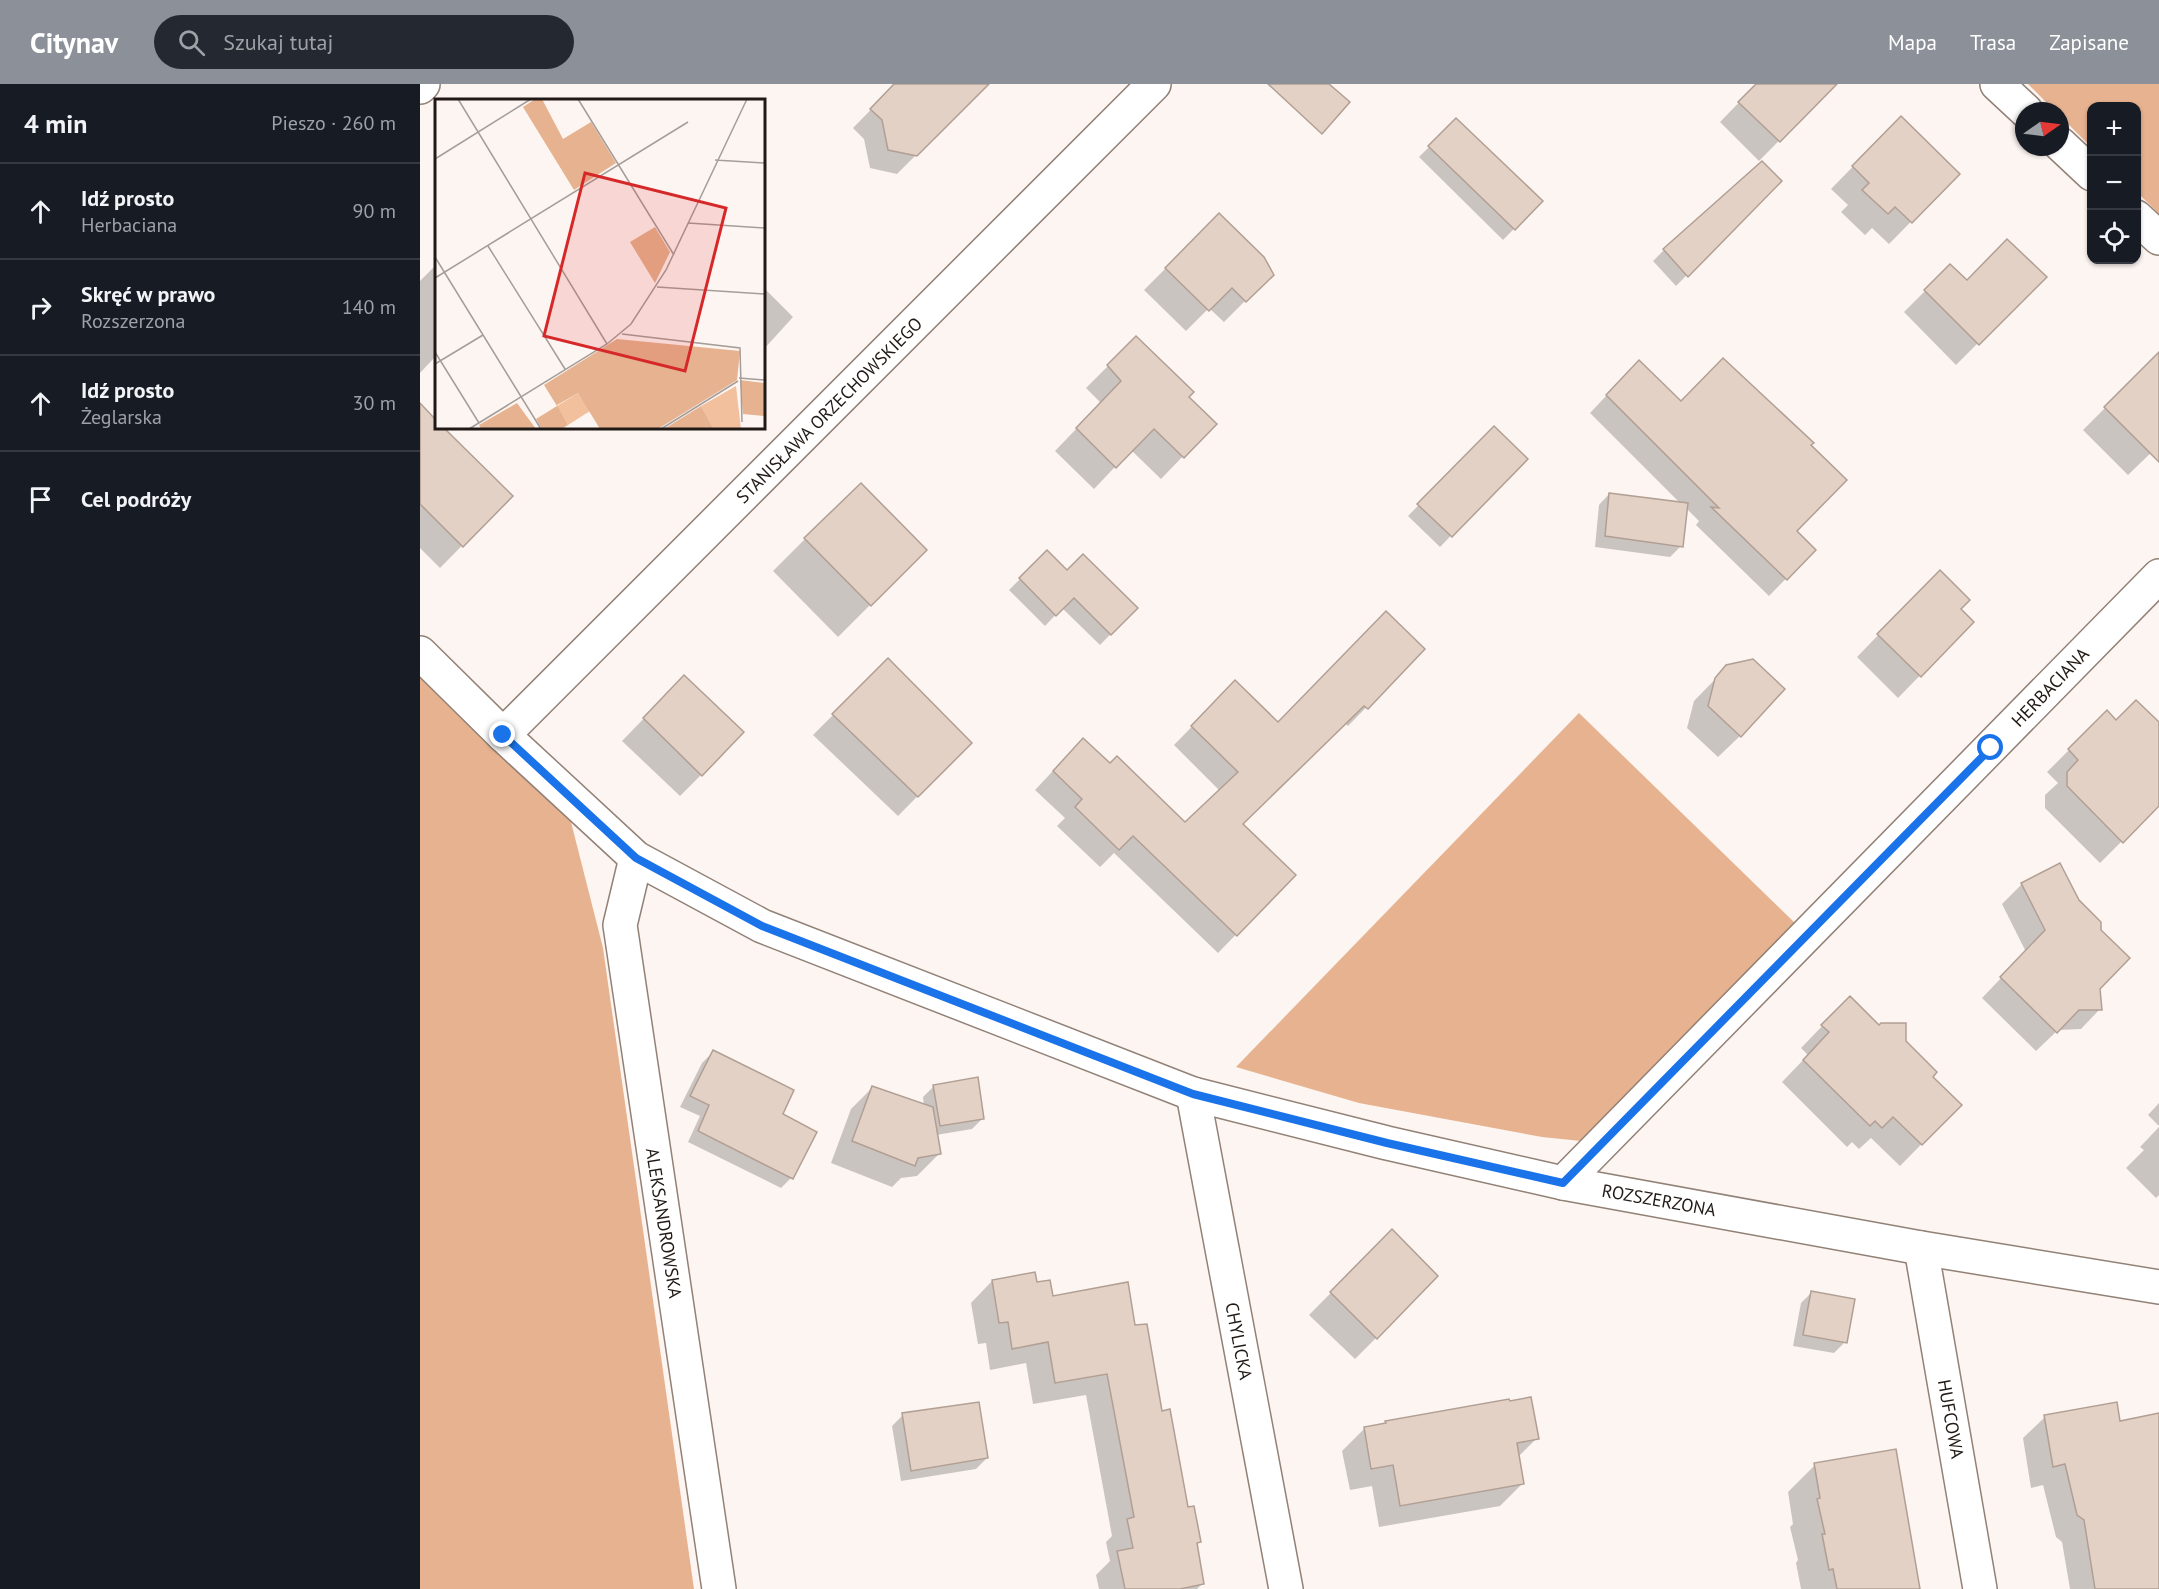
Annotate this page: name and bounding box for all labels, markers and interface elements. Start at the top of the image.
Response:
search box [154,15,574,69]
text: Citynav [30,24,118,61]
icon: search [175,26,208,59]
text: Szukaj tutaj [223,28,333,56]
text: Mapa [1888,29,1937,56]
text: Trasa [1970,29,2016,56]
text: Zapisane [2049,29,2129,56]
inset map [435,99,765,429]
north arrow [2015,102,2069,156]
map controls [2087,102,2141,264]
button: + [2087,102,2141,156]
text: 4 min [24,107,87,140]
text: Pieszo · 260 m [271,110,396,136]
button: − [2087,156,2141,210]
text: Idź prosto [81,184,174,212]
icon: ahead [24,195,57,228]
text: 90 m [353,198,396,224]
button: locate [2087,210,2141,264]
text: Herbaciana [81,212,177,238]
text: Skręć w prawo [81,280,215,308]
icon: right [24,291,57,324]
text: 140 m [342,294,396,320]
text: Rozszerzona [81,308,185,334]
street label: STANISŁAWA ORZECHOWSKIEGO [731,312,927,508]
text: Idź prosto [81,376,174,404]
icon: ahead [24,387,57,420]
text: 30 m [353,390,396,416]
text: Żeglarska [81,404,162,430]
icon: arrive [24,483,57,516]
text: Cel podróży [81,485,191,513]
street label: HERBACIANA [2006,642,2094,732]
route end [489,721,515,747]
route start [1977,734,2003,760]
street label: ALEKSANDROWSKA [641,1146,687,1300]
street label: ROZSZERZONA [1600,1179,1718,1221]
street label: CHYLICKA [1220,1300,1258,1382]
street label: HUFCOWA [1933,1378,1969,1461]

